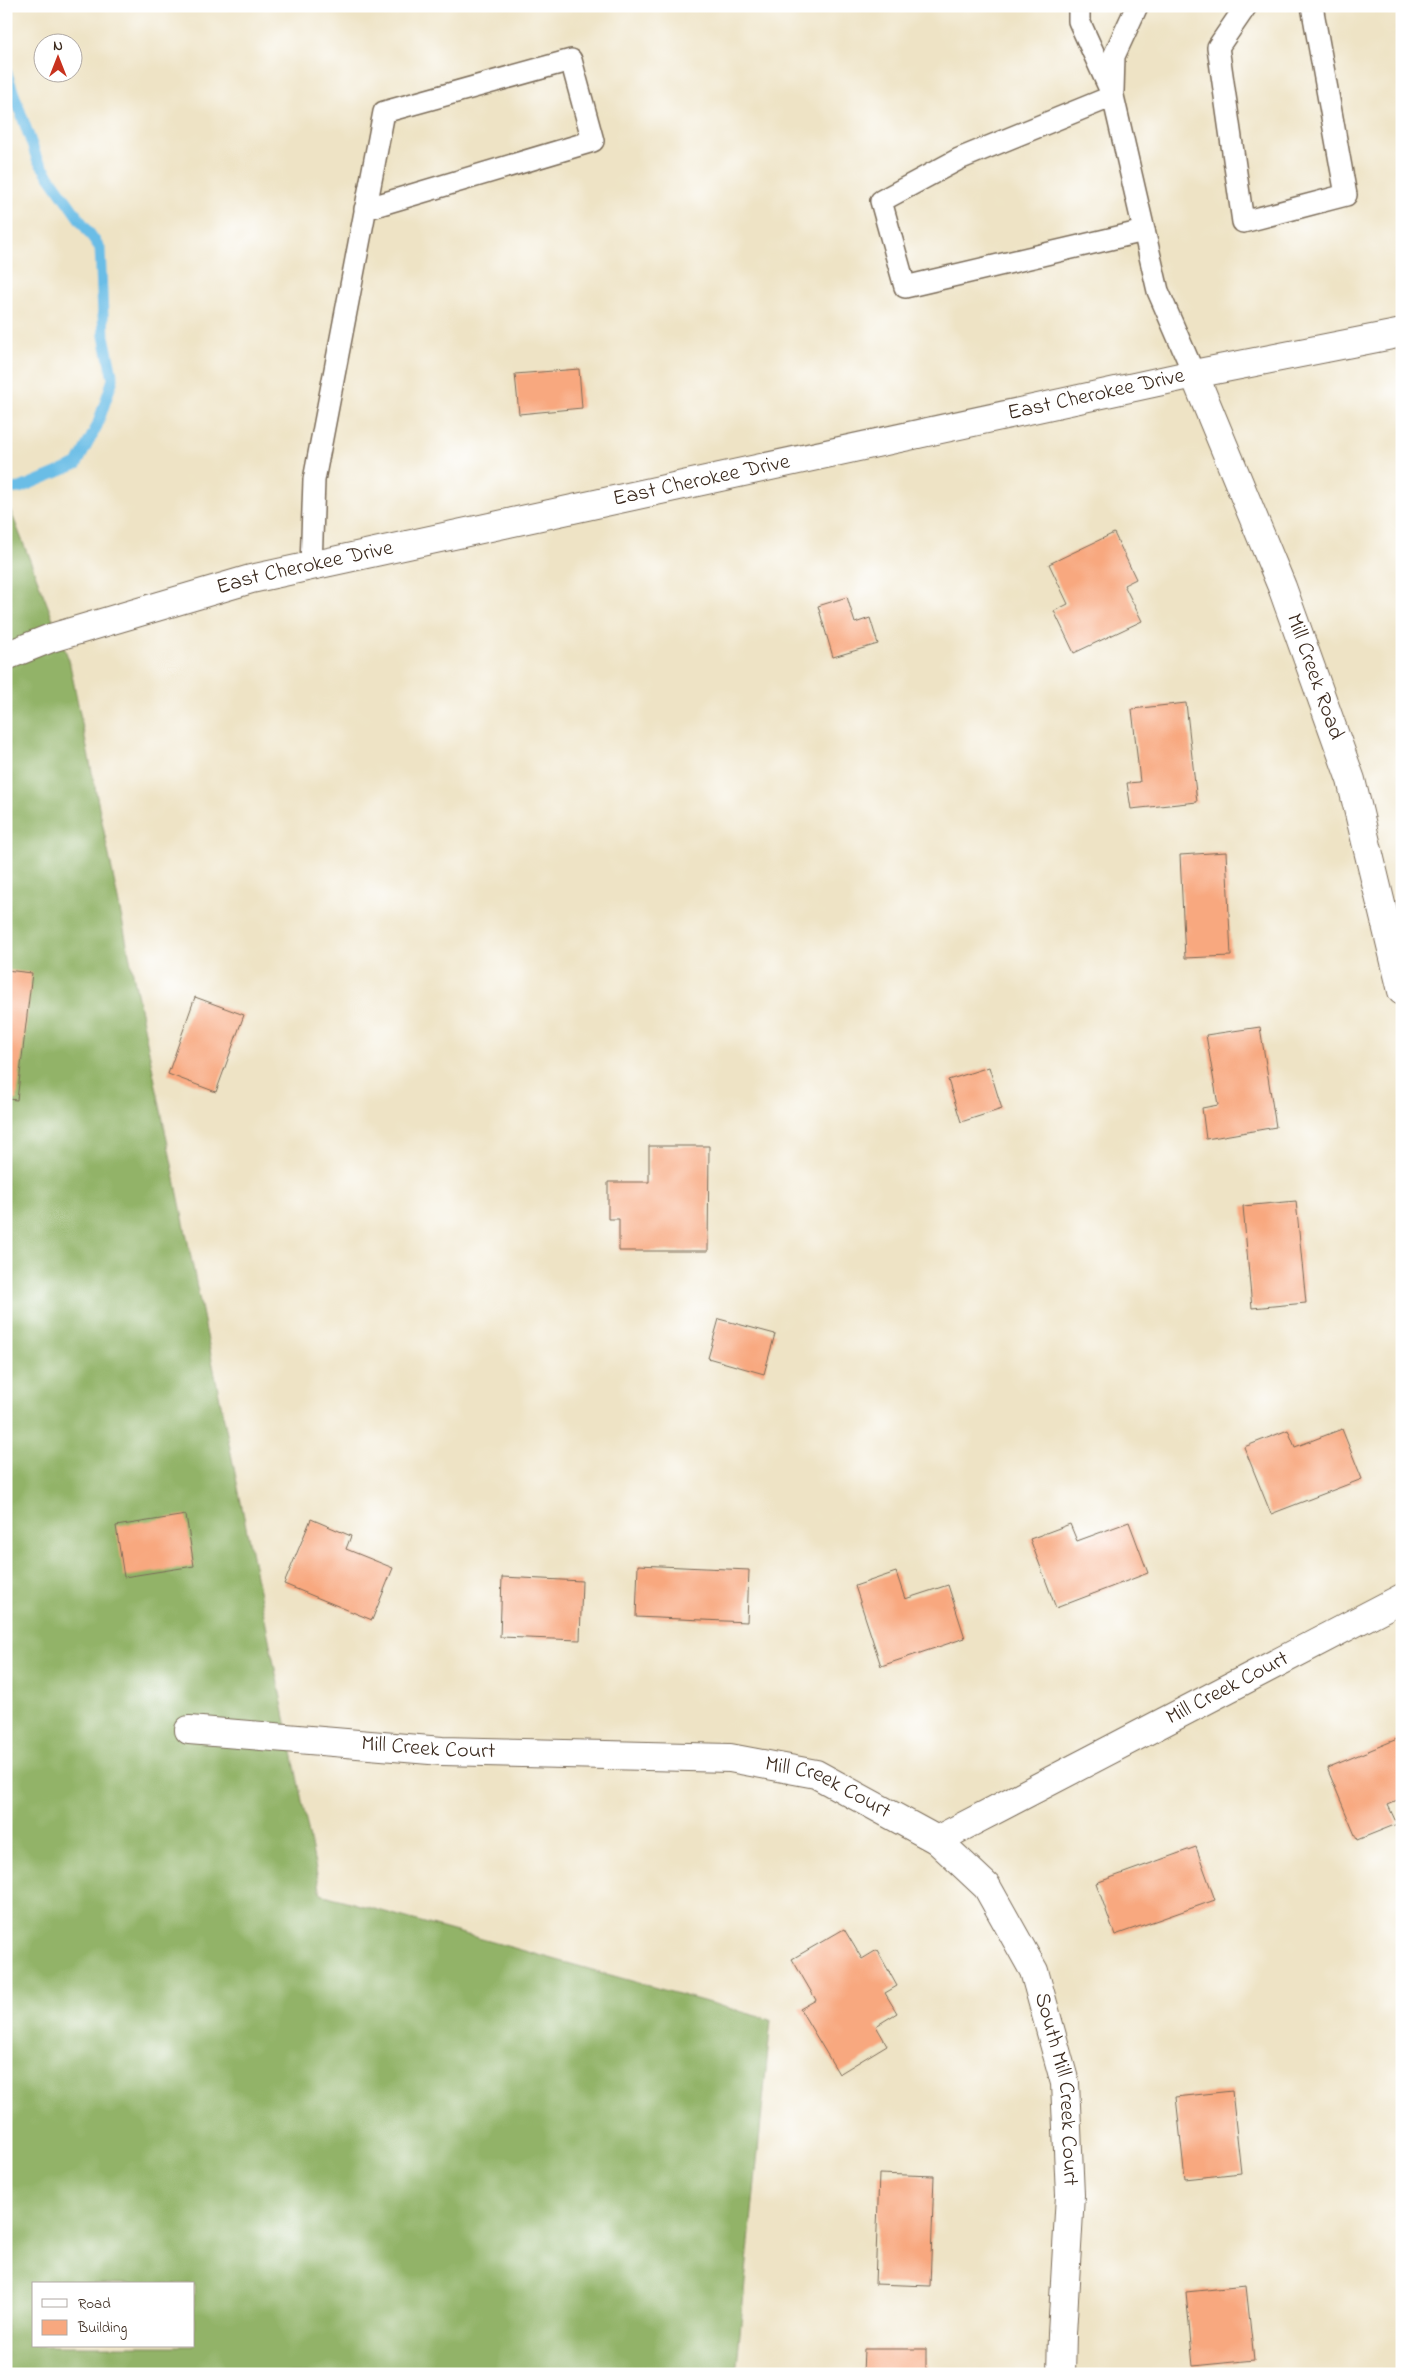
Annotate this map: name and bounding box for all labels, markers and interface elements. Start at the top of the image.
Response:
north arrow [32,32,82,82]
text: N [53,36,63,57]
street label: East Cherokee Drive [1005,360,1188,430]
street label: East Cherokee Drive [610,446,793,516]
street label: East Cherokee Drive [213,533,396,604]
street label: Mill Creek Road [1277,609,1351,744]
street label: Mill Creek Court [1161,1643,1295,1734]
street label: Mill Creek Court [360,1728,496,1768]
street label: Mill Creek Court [762,1749,897,1828]
street label: South Mill Creek Court [1025,1989,1086,2187]
legend [32,2282,195,2348]
text: Road [78,2293,111,2315]
text: Building [77,2317,127,2340]

